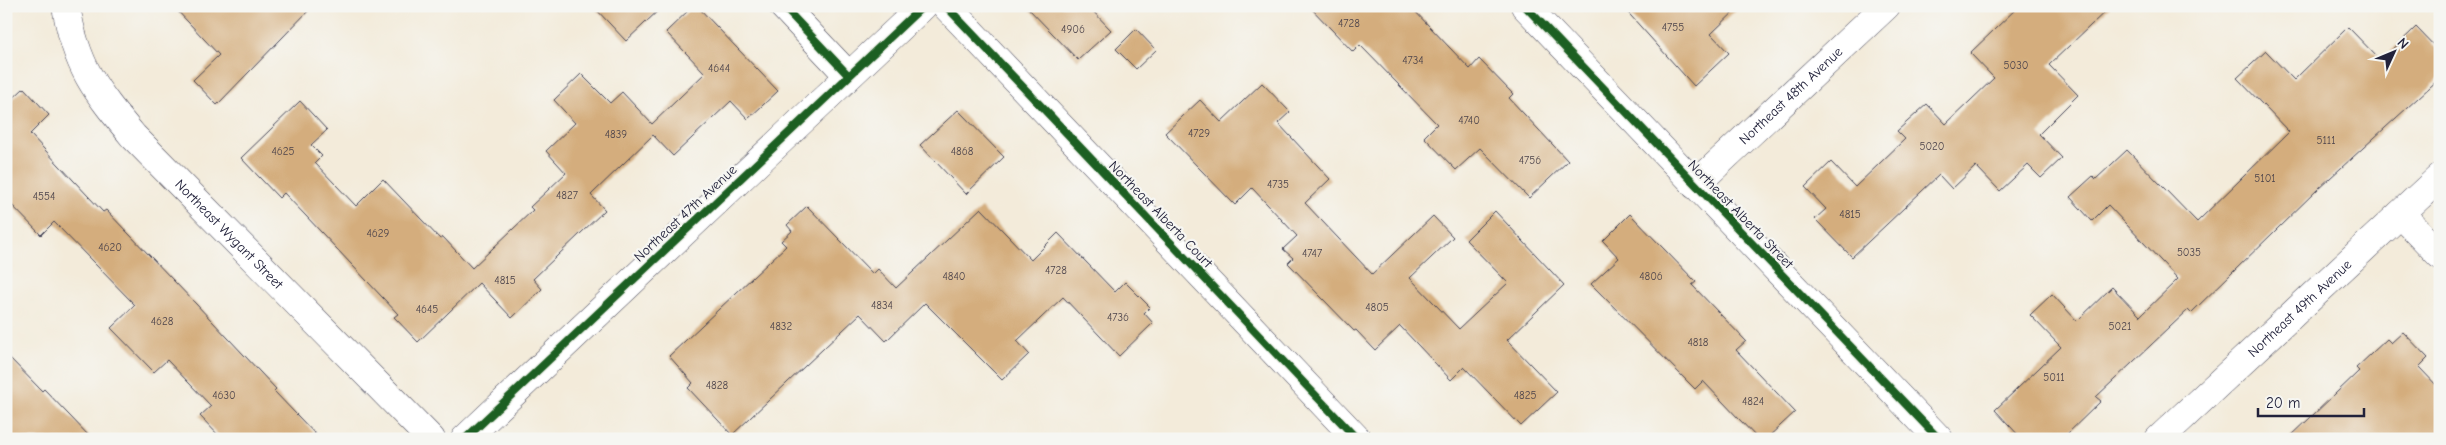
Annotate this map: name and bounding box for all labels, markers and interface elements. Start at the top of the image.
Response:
house number: 4728 [1338,17,1360,30]
house number: 4755 [1662,21,1684,34]
house number: 4906 [1061,23,1085,36]
north arrow [2368,28,2418,78]
text: N [2394,34,2412,53]
street label: Northeast 48th Avenue [1736,43,1846,148]
house number: 4734 [1402,54,1424,67]
house number: 5030 [2004,59,2028,72]
house number: 4644 [708,62,730,75]
house number: 4740 [1458,114,1480,127]
house number: 4729 [1188,127,1210,140]
house number: 4839 [605,128,627,141]
house number: 5111 [2316,134,2336,147]
house number: 5020 [1919,140,1945,153]
house number: 4625 [271,145,295,158]
house number: 4868 [951,145,974,158]
house number: 4756 [1519,154,1541,167]
street label: Northeast Alberta Court [1105,157,1217,272]
street label: Northeast Alberta Street [1684,157,1798,273]
street label: Northeast 47th Avenue [630,161,740,265]
house number: 5101 [2254,172,2276,185]
street label: Northeast Wygant Street [171,176,287,293]
house number: 4735 [1267,178,1289,191]
house number: 4827 [556,189,578,202]
house number: 4554 [33,190,55,203]
house number: 4815 [1839,208,1861,221]
house number: 4629 [367,227,390,240]
house number: 4620 [98,241,122,254]
house number: 5035 [2177,246,2201,259]
house number: 4747 [1302,247,1322,260]
street label: Northeast 49th Avenue [2244,256,2355,361]
house number: 4728 [1045,264,1067,277]
house number: 4840 [942,270,966,283]
house number: 4806 [1639,270,1663,283]
house number: 4815 [494,274,516,287]
house number: 4834 [871,299,893,312]
house number: 4805 [1365,301,1389,314]
house number: 4645 [416,303,438,316]
house number: 4736 [1107,311,1129,324]
house number: 4628 [151,315,174,328]
house number: 4832 [770,320,792,333]
house number: 5021 [2109,320,2131,333]
house number: 4818 [1687,336,1709,349]
house number: 5011 [2043,371,2065,384]
house number: 4828 [706,379,729,392]
scale bar [2258,385,2365,417]
house number: 4630 [212,389,236,402]
house number: 4825 [1514,389,1536,402]
text: 20 m [2266,394,2300,412]
house number: 4824 [1742,395,1764,408]

